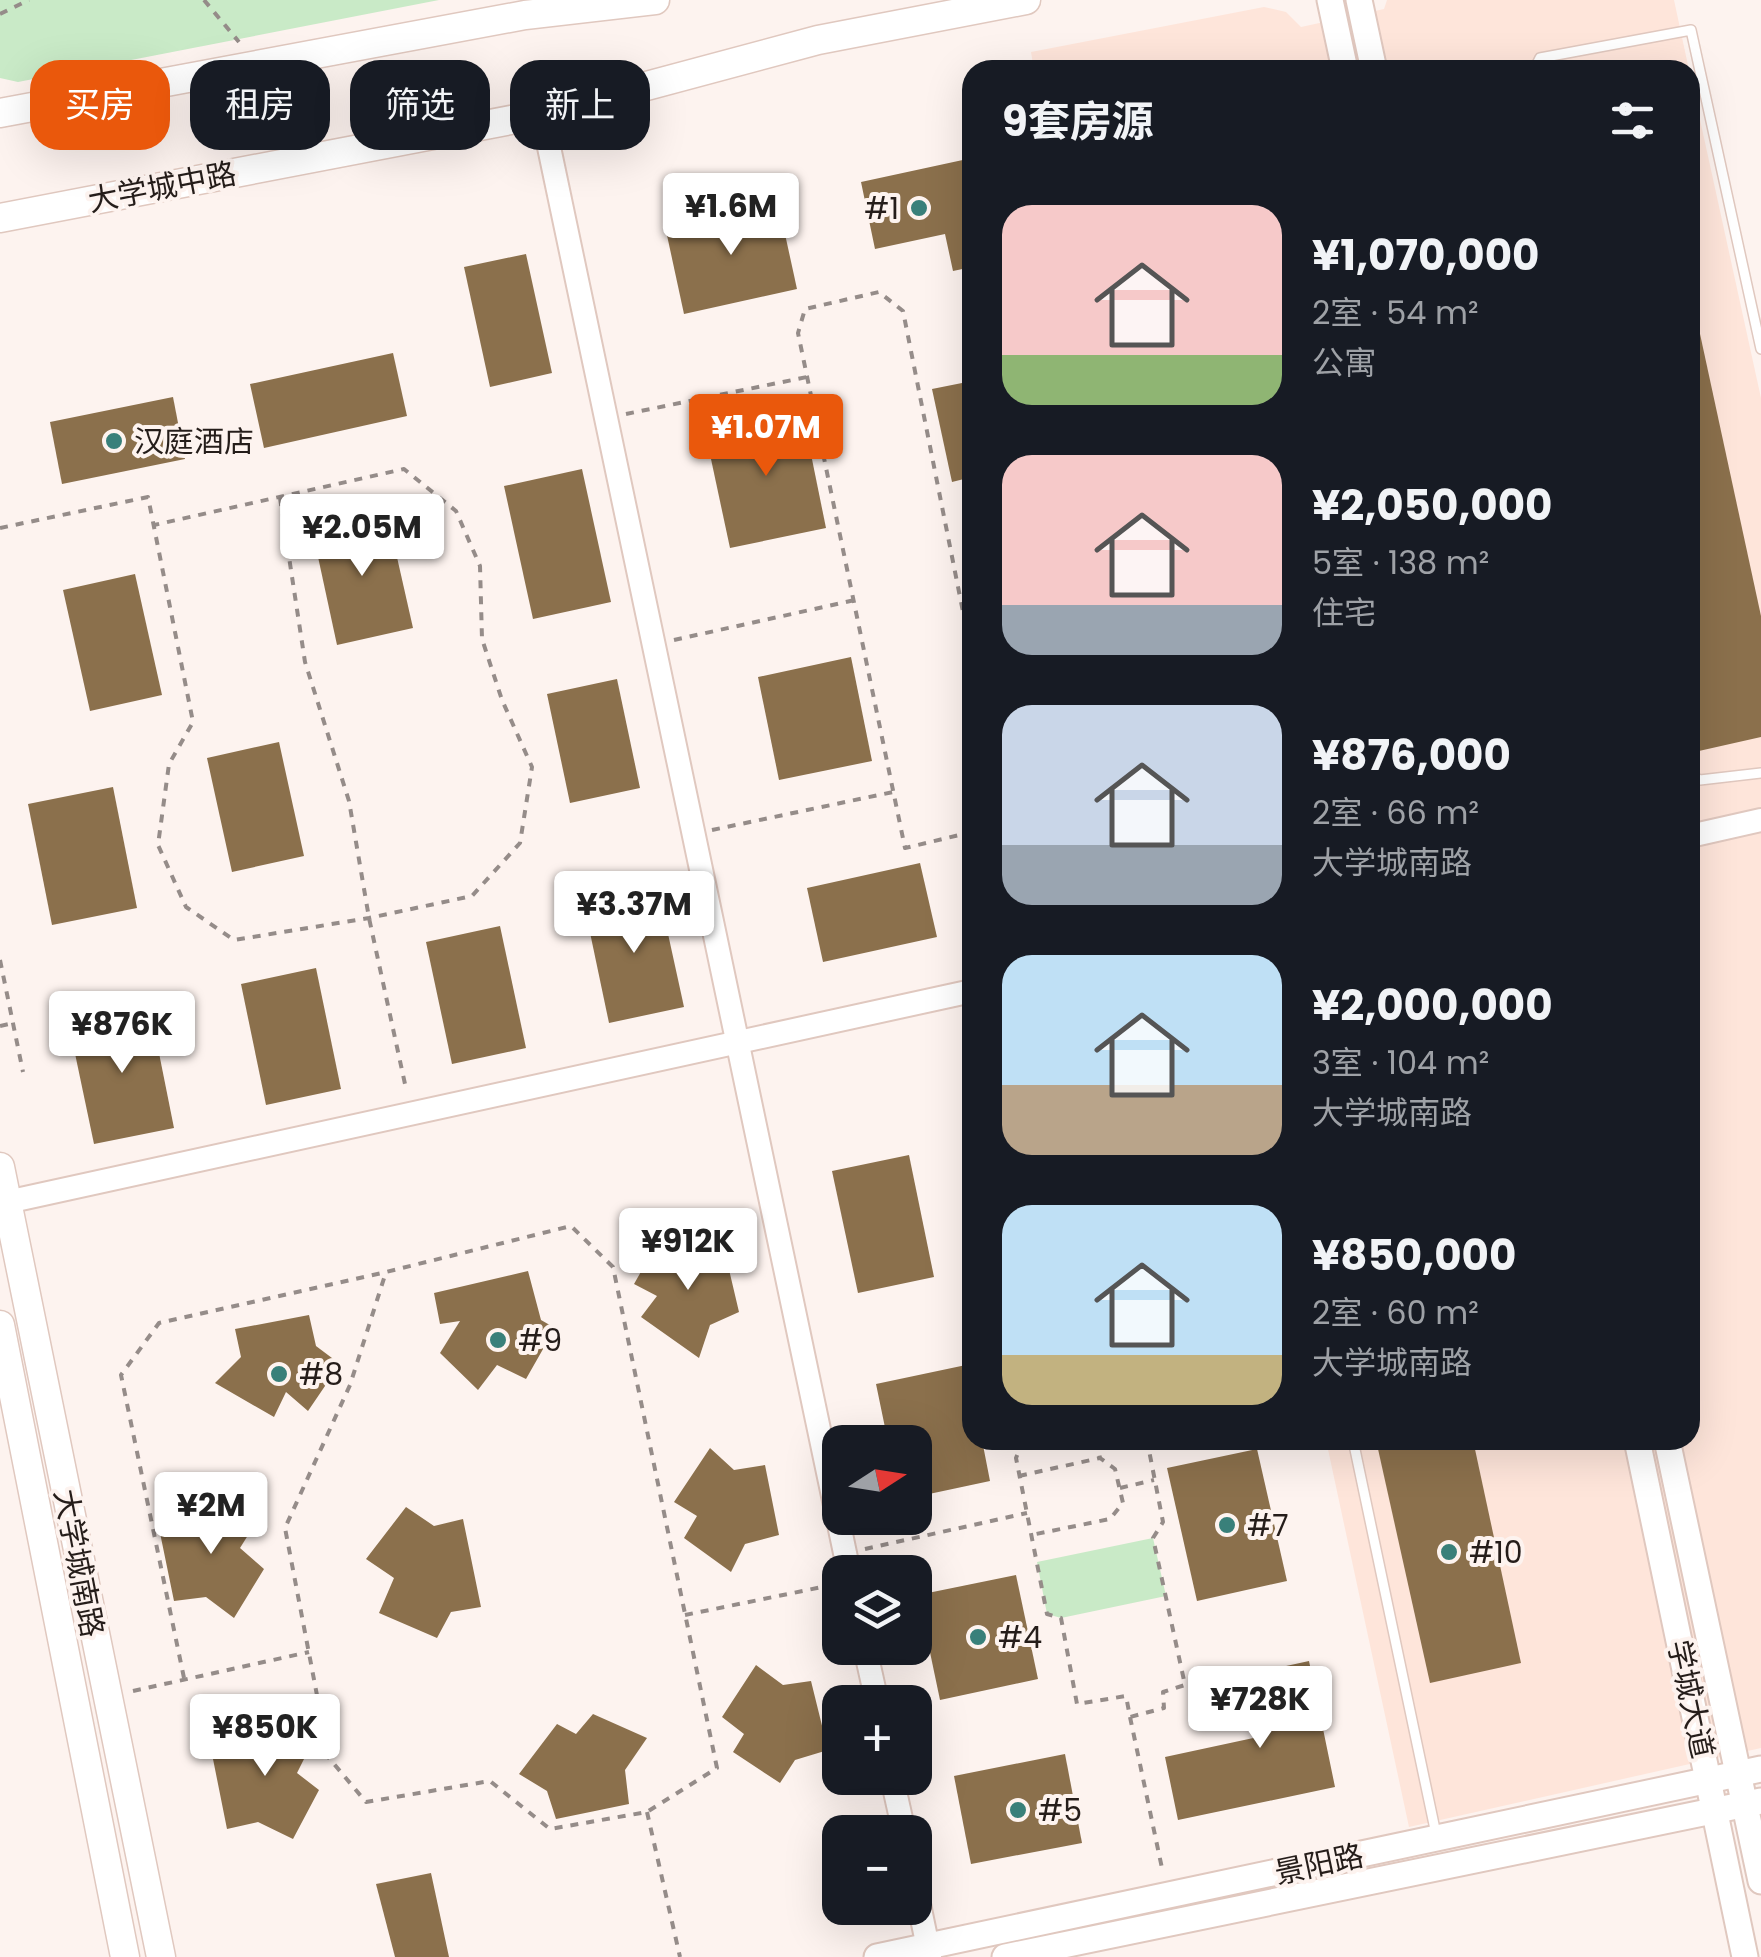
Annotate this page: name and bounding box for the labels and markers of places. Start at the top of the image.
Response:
pin: ¥1.6M [661,173,801,258]
place label: #1 [864,187,899,230]
marker: #1 [908,197,930,219]
pin: ¥1.07M [685,394,847,479]
place label: 汉庭酒店 [134,420,254,463]
marker: 汉庭酒店 [103,430,125,452]
pin: ¥2.05M [281,494,443,579]
pin: ¥3.37M [553,871,715,956]
pin: ¥876K [52,991,192,1076]
pin: ¥912K [618,1208,758,1293]
place label: #9 [518,1319,562,1362]
marker: #9 [487,1329,509,1351]
place label: #8 [299,1353,343,1396]
marker: #8 [268,1363,290,1385]
pin: ¥2M [163,1472,259,1557]
place label: #7 [1247,1504,1289,1547]
marker: #7 [1216,1514,1238,1536]
place label: #10 [1469,1531,1523,1574]
marker: #10 [1438,1541,1460,1563]
place label: #4 [998,1616,1042,1659]
marker: #4 [967,1626,989,1648]
pin: ¥728K [1190,1666,1330,1751]
pin: ¥850K [195,1694,335,1779]
place label: #5 [1038,1789,1082,1832]
marker: #5 [1007,1799,1029,1821]

